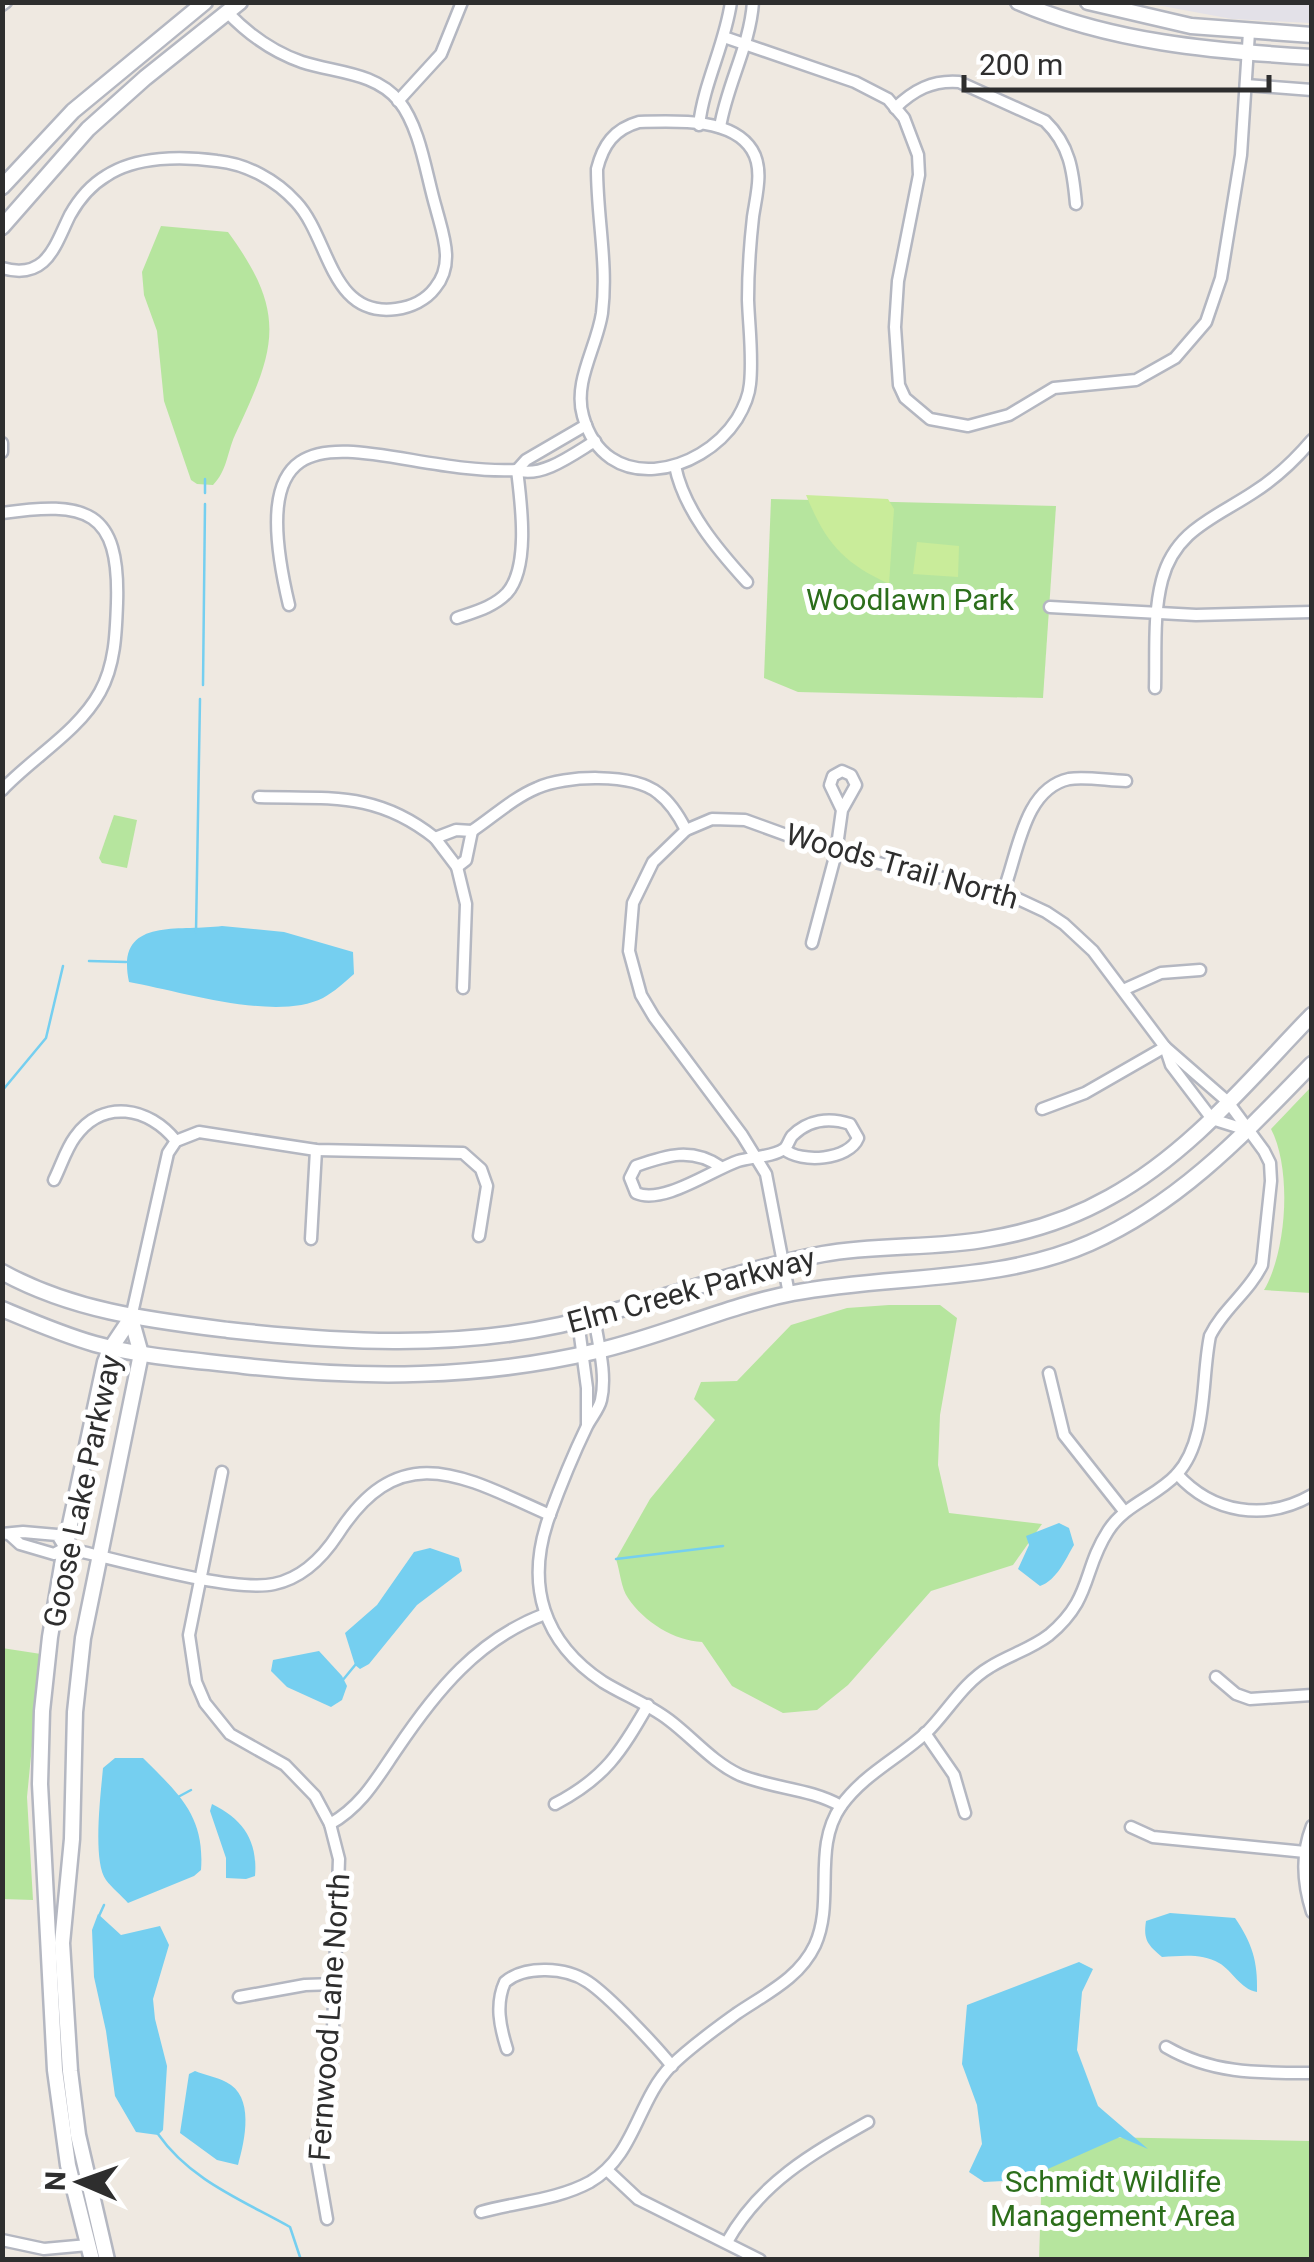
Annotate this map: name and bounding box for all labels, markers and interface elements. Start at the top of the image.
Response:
scale bar [964,30,1269,92]
text: 200 m [979,47,1063,82]
park label: Woodlawn Park [806,582,1015,617]
street label: Woods Trail North [782,816,1022,916]
street label: Elm Creek Parkway [563,1240,819,1340]
street label: Goose Lake Parkway [36,1352,128,1630]
street label: Fernwood Lane North [301,1872,357,2162]
north arrow [30,2132,130,2232]
park label: Schmidt Wildlife Management Area [990,2164,1236,2233]
text: N [39,2171,72,2192]

